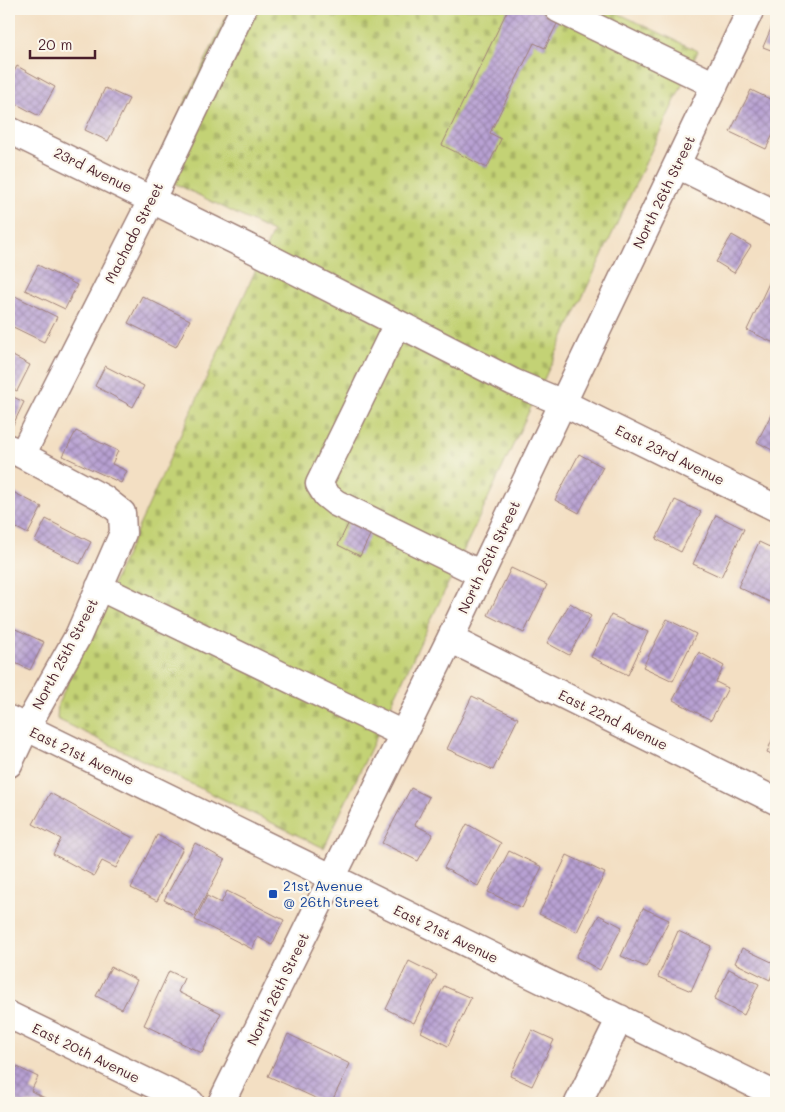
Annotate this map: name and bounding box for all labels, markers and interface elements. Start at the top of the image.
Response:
scale bar [30,28,95,60]
text: 20 m [38,34,72,54]
street label: North 26th Street [628,132,699,251]
street label: 23rd Avenue [51,142,136,197]
street label: Machado Street [100,179,167,287]
street label: East 23rd Avenue [613,420,728,489]
street label: North 26th Street [453,497,524,616]
street label: North 25th Street [27,595,102,713]
street label: East 22nd Avenue [555,685,671,754]
street label: East 21st Avenue [27,722,138,789]
place label: 21st Avenue @ 26th Street [283,876,379,911]
marker: 21st Avenue @ 26th Street [267,888,279,900]
street label: East 21st Avenue [391,900,502,967]
street label: North 26th Street [242,929,313,1048]
street label: East 20th Avenue [29,1018,143,1087]

